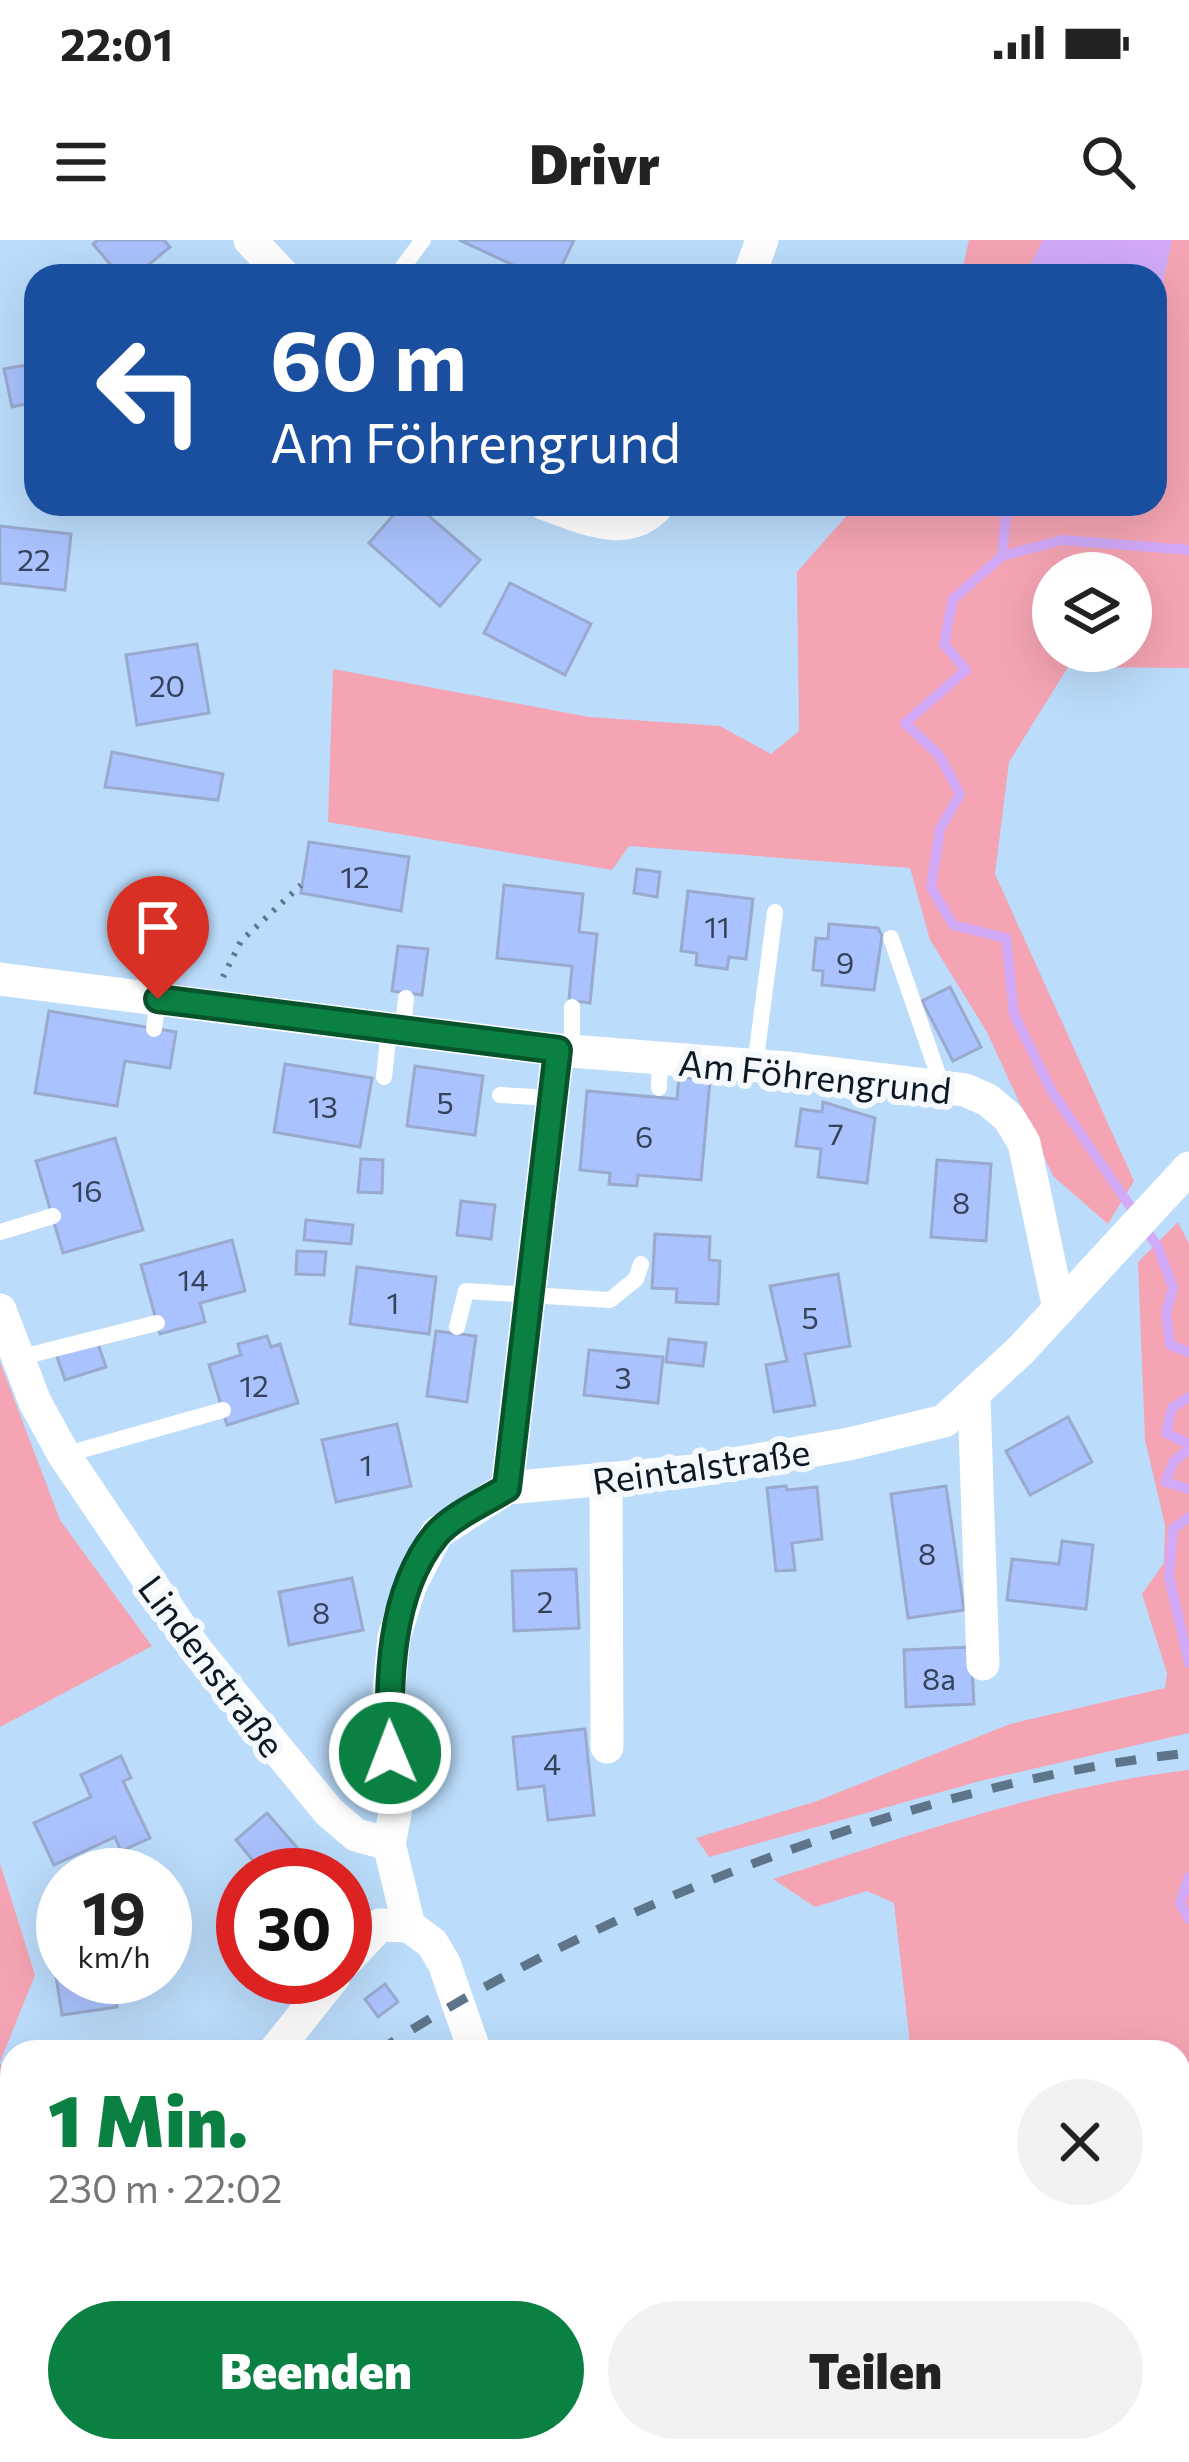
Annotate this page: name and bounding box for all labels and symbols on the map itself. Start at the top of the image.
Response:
house number: 22 [17,540,51,577]
house number: 20 [149,666,185,703]
house number: 12 [340,857,370,894]
pin [107,876,209,999]
house number: 11 [704,907,730,944]
house number: 9 [836,943,854,980]
street label: Am Föhrengrund [676,1039,954,1111]
house number: 5 [436,1083,454,1120]
house number: 13 [308,1087,338,1124]
house number: 7 [828,1114,844,1151]
house number: 6 [635,1117,653,1154]
house number: 16 [71,1171,103,1208]
house number: 8 [952,1183,970,1220]
house number: 14 [178,1260,208,1297]
house number: 1 [387,1283,399,1320]
house number: 5 [801,1298,819,1335]
house number: 3 [614,1358,632,1395]
house number: 12 [239,1366,269,1403]
street label: Reintalstraße [589,1428,813,1502]
house number: 1 [360,1445,372,1482]
house number: 8 [918,1534,936,1571]
street label: Lindenstraße [131,1566,295,1764]
house number: 2 [537,1582,553,1619]
house number: 8 [312,1593,330,1630]
house number: 8a [922,1659,956,1696]
position arrow [327,1690,453,1816]
house number: 4 [543,1744,561,1781]
speed limit sign: 30 [216,1848,372,2004]

